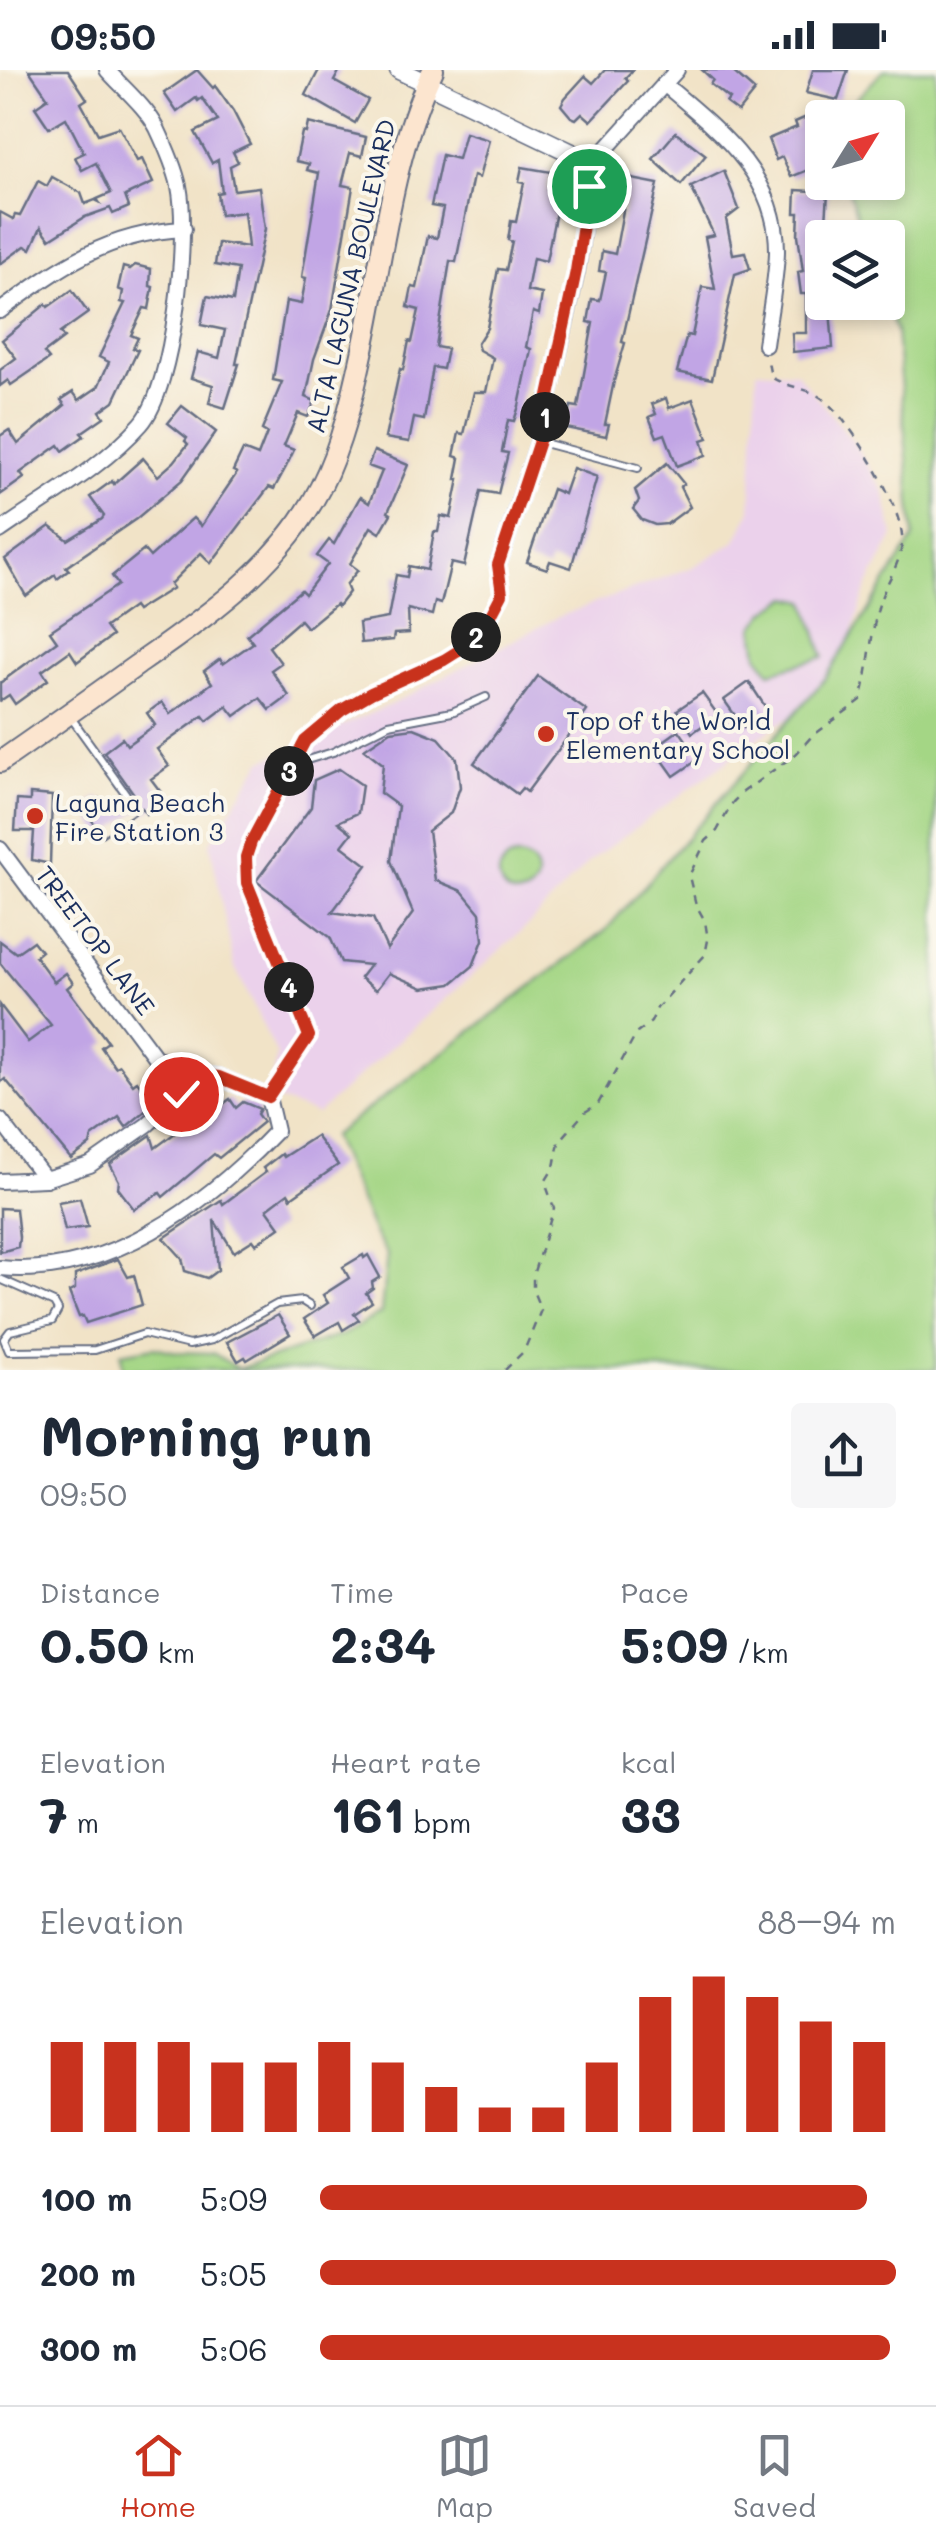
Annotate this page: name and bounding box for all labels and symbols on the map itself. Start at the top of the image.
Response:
north arrow [805,100,905,200]
street label: ALTA LAGUNA BOULEVARD [298,116,402,436]
pin [547,144,632,229]
pin: 1 [520,392,570,442]
pin: 2 [451,612,501,662]
place label: Top of the World Elementary School [566,704,790,766]
marker: Top of the World Elementary School [535,723,557,745]
pin: 3 [264,746,314,796]
place label: Laguna Beach Fire Station 3 [55,786,225,847]
marker: Laguna Beach Fire Station 3 [24,805,46,827]
street label: TREETOP LANE [29,859,163,1021]
pin: 4 [264,962,314,1012]
pin [139,1052,224,1137]

